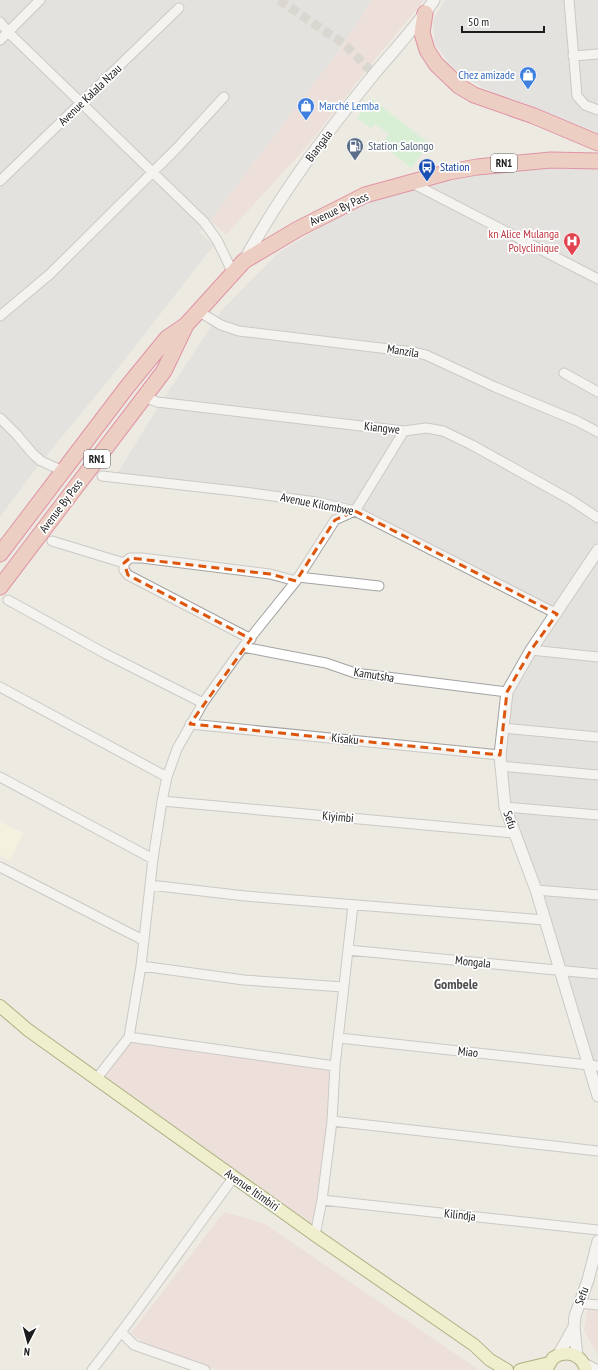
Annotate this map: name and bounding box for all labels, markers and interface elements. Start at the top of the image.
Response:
scale bar [462,8,544,34]
text: 50 m [468,14,489,29]
street label: Avenue Kalala Nzau [55,61,124,128]
shop icon: Chez amizade [518,65,538,90]
place label: Chez amizade [458,67,515,82]
shop icon: Marché Lemba [296,96,316,121]
place label: Marché Lemba [319,98,379,113]
street label: Biangala [302,127,336,165]
fuel station icon: Station Salongo [345,136,365,161]
place label: Station Salongo [368,138,434,153]
road number: RN1 [491,154,517,172]
bus stop icon: Station [417,157,437,182]
place label: Station [440,159,470,174]
street label: Avenue By Pass [307,188,371,229]
place label: kn Alice Mulanga Polyclinique [489,226,559,255]
hospital icon: kn Alice Mulanga Polyclinique [562,231,582,256]
street label: Manzila [386,341,420,360]
street label: Kiangwe [364,418,401,437]
road number: RN1 [84,450,110,468]
street label: Avenue By Pass [36,476,86,535]
street label: Avenue Kilombwe [279,489,355,518]
street label: Kamutsha [353,664,396,685]
street label: Kisaku [331,730,359,747]
street label: Kiyimbi [322,808,354,825]
street label: Sefu [500,809,521,831]
street label: Mongala [455,952,492,971]
district label: Gombele [434,975,478,993]
street label: Miao [457,1043,479,1060]
street label: Avenue Itimbiri [222,1165,282,1214]
street label: Kilindja [443,1205,477,1224]
street label: Sefu [571,1285,592,1307]
north arrow [8,1322,48,1362]
text: N [23,1345,31,1359]

